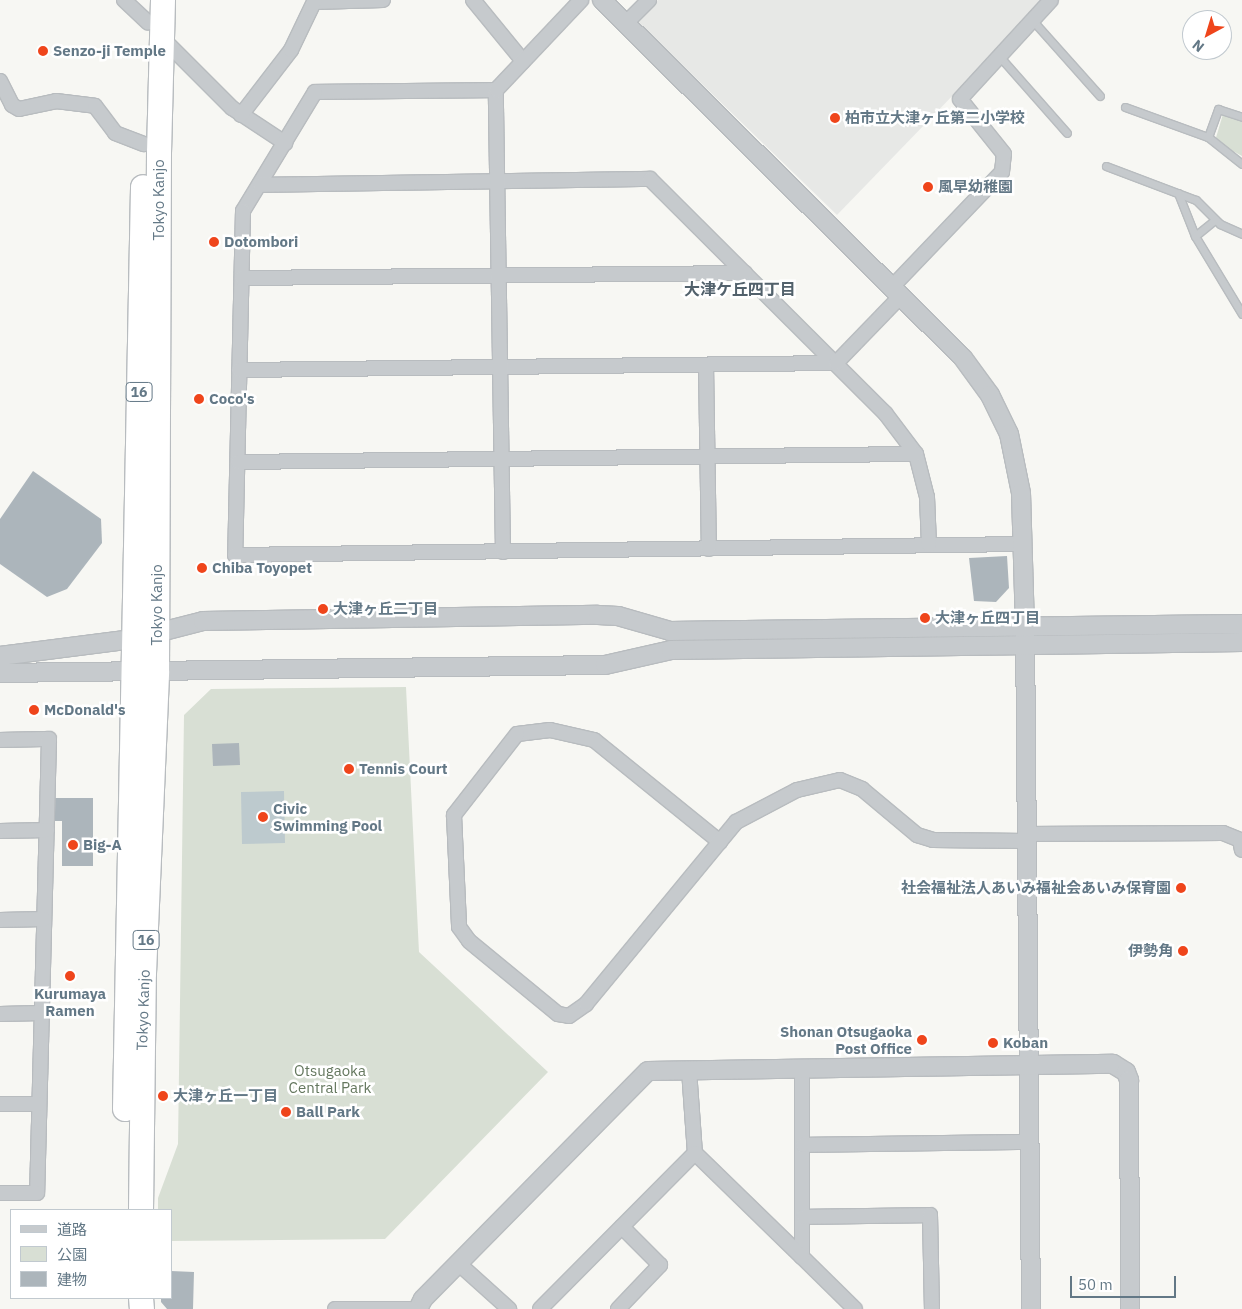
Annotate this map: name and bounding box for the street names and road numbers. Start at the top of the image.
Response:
street label: Tokyo Kanjo [150,159,168,241]
road number: 16 [125,381,153,404]
street label: Tokyo Kanjo [148,564,166,646]
road number: 16 [132,928,160,952]
street label: Tokyo Kanjo [133,969,153,1051]

